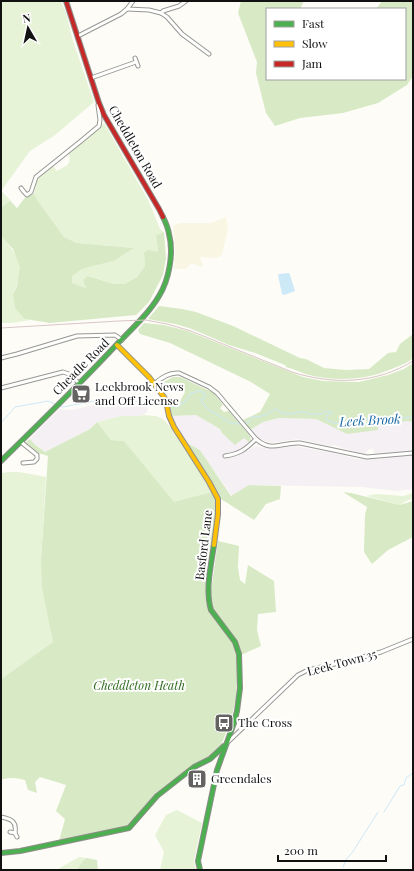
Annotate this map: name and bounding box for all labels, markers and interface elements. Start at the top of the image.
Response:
north arrow [8,8,48,48]
legend [266,8,406,80]
text: N [21,10,32,26]
text: Fast [302,15,325,31]
text: Slow [302,35,328,51]
text: Jam [301,55,323,71]
street label: Cheddleton Road [106,102,166,191]
street label: Cheadle Road [48,334,112,398]
place label: Leekbrook News and Off License [95,378,184,408]
supermarket icon: Leekbrook News and Off License [70,383,92,405]
water label: Leek Brook [338,409,401,430]
street label: Basford Lane [191,509,215,581]
street label: Leek Town 35 [305,645,378,679]
park label: Cheddleton Heath [93,677,185,693]
bus stop icon: The Cross [213,712,235,734]
place label: The Cross [238,714,292,730]
building icon: Greendales [186,768,208,790]
place label: Greendales [211,770,272,786]
scale bar [278,837,386,863]
text: 200 m [284,842,318,858]

